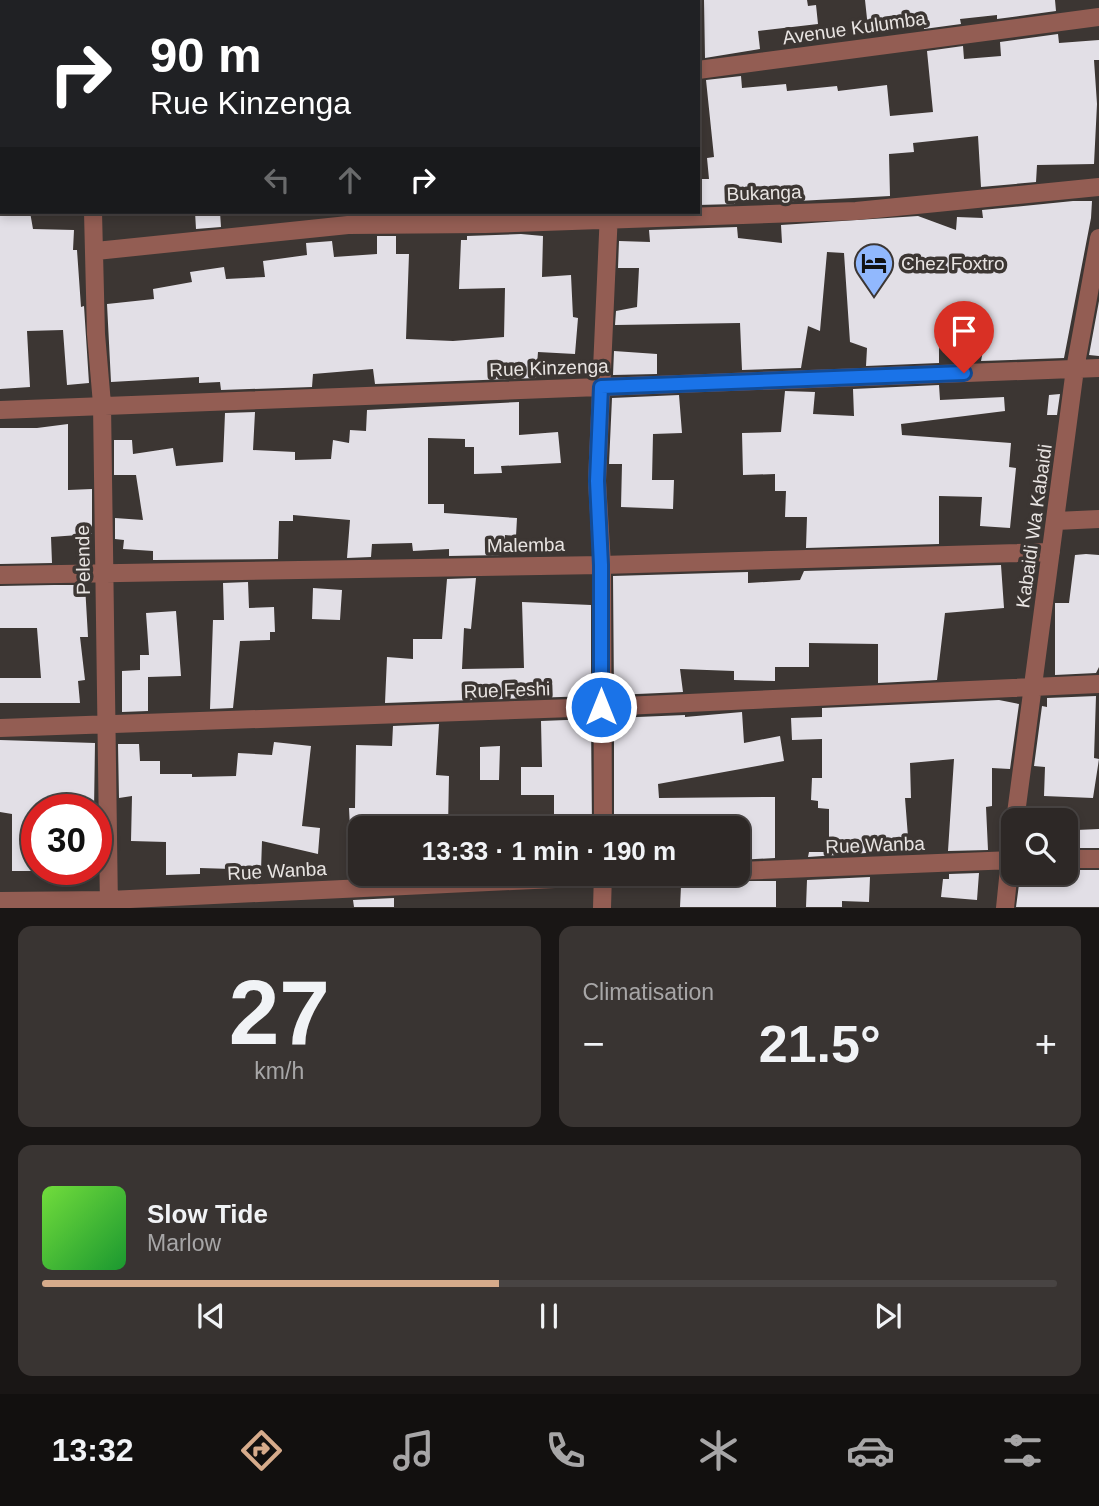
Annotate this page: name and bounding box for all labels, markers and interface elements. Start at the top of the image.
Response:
street label: Avenue Kulumba [781,7,927,48]
icon: right [35,28,126,119]
text: 90 m [150,28,262,82]
text: Rue Kinzenga [150,85,351,121]
icon: left [258,161,296,199]
icon: ahead [331,161,369,199]
icon: right [404,161,442,199]
street label: Bukanga [726,181,802,205]
hotel icon: Chez Foxtro [853,242,895,297]
place label: Chez Foxtro [901,253,1004,274]
pin [934,301,994,373]
icon: arrive [945,312,983,350]
street label: Rue Kinzenga [489,355,609,381]
street label: Kabaidi Wa Kabaidi [1012,443,1056,609]
street label: Pelende [72,525,94,595]
street label: Malemba [487,534,566,556]
position arrow [564,670,638,744]
street label: Rue Feshi [463,678,551,702]
speed limit sign: 30 [21,794,112,885]
map controls [1001,808,1078,885]
button: search [1001,808,1078,885]
street label: Rue Wanba [825,833,926,857]
text: 13:33 · 1 min · 190 m [422,836,676,866]
street label: Rue Wanba [227,858,328,884]
text: 27 [229,962,330,1063]
text: Climatisation [583,979,714,1005]
text: 21.5° [759,1015,881,1073]
text: − [583,1023,605,1065]
text: + [1035,1023,1057,1065]
text: km/h [254,1058,304,1084]
text: Slow Tide [147,1199,268,1229]
text: Marlow [147,1230,221,1256]
icon: previous [192,1297,230,1335]
icon: pause [530,1297,568,1335]
icon: next [869,1297,907,1335]
icon: directions [237,1426,286,1475]
icon: music [389,1426,438,1475]
icon: phone [541,1426,590,1475]
icon: climate [694,1426,743,1475]
icon: car [846,1426,895,1475]
icon: filters [998,1426,1047,1475]
text: 13:32 [52,1432,133,1468]

